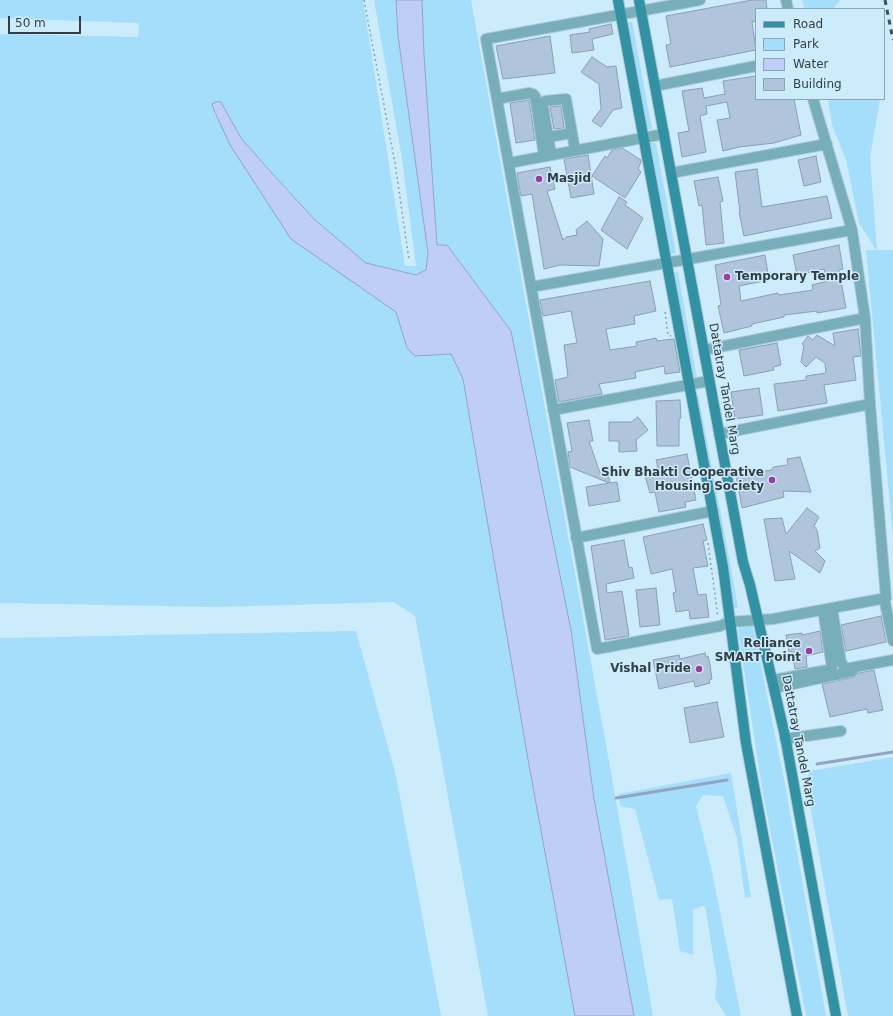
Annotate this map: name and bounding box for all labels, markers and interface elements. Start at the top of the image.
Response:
scale bar [10,8,83,34]
legend [755,8,885,100]
text: 50 m [15,16,46,30]
text: Road [793,17,823,31]
text: Park [793,37,819,51]
text: Water [793,57,828,71]
text: Building [793,77,842,91]
place label: Masjid [547,172,591,186]
marker: Masjid [534,174,544,184]
place label: Temporary Temple [735,270,859,284]
marker: Temporary Temple [722,272,732,282]
street label: Dattatray Tandel Marg [705,322,743,456]
place label: Shiv Bhakti Cooperative Housing Society [601,466,764,494]
marker: Shiv Bhakti Cooperative Housing Society [767,475,777,485]
place label: Reliance SMART Point [715,637,801,665]
marker: Reliance SMART Point [804,646,814,656]
place label: Vishal Pride [610,662,691,676]
marker: Vishal Pride [694,664,704,674]
street label: Dattatray Tandel Marg [778,674,818,808]

